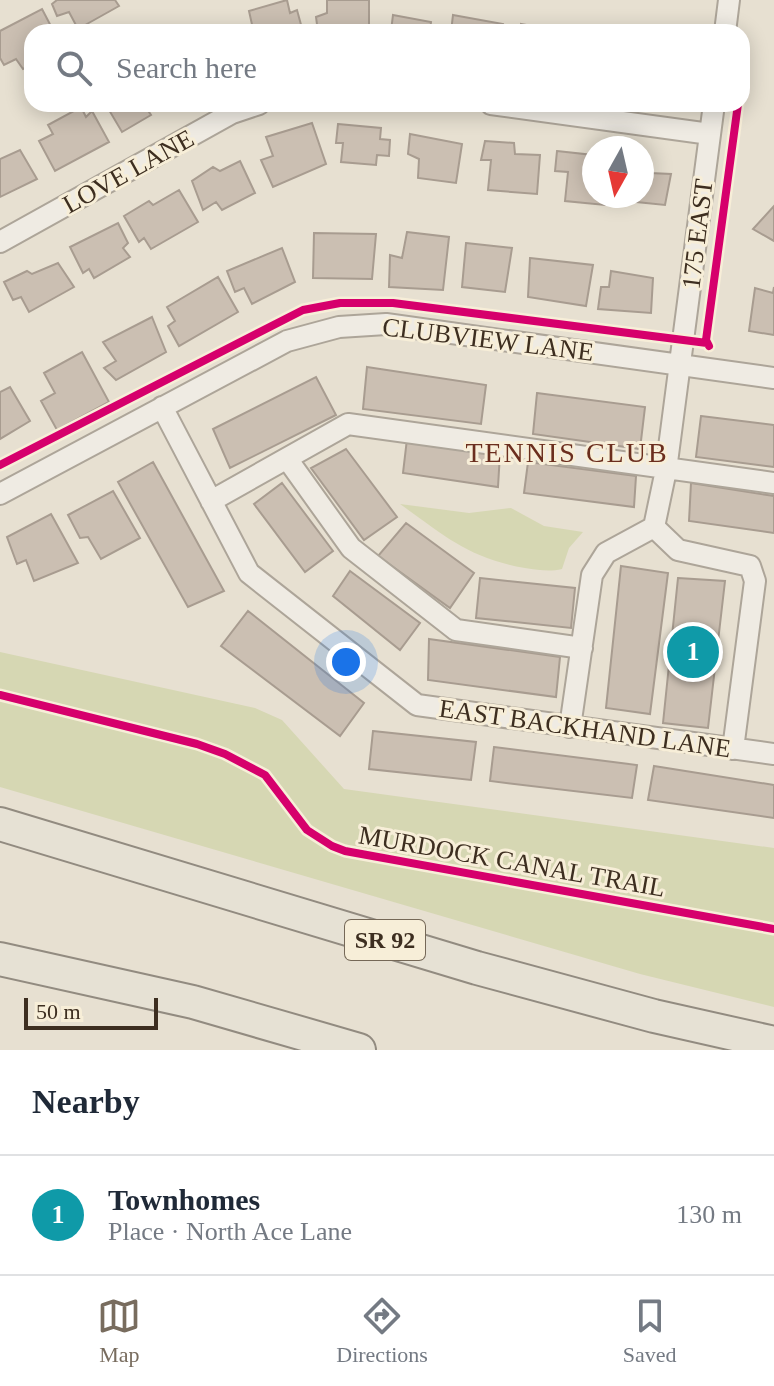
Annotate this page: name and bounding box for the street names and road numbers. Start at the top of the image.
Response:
street label: LOVE LANE [58,124,199,219]
street label: 175 EAST [676,177,719,291]
street label: CLUBVIEW LANE [381,312,595,367]
street label: EAST BACKHAND LANE [437,694,733,763]
street label: MURDOCK CANAL TRAIL [356,820,667,903]
road number: SR 92 [345,920,425,960]

